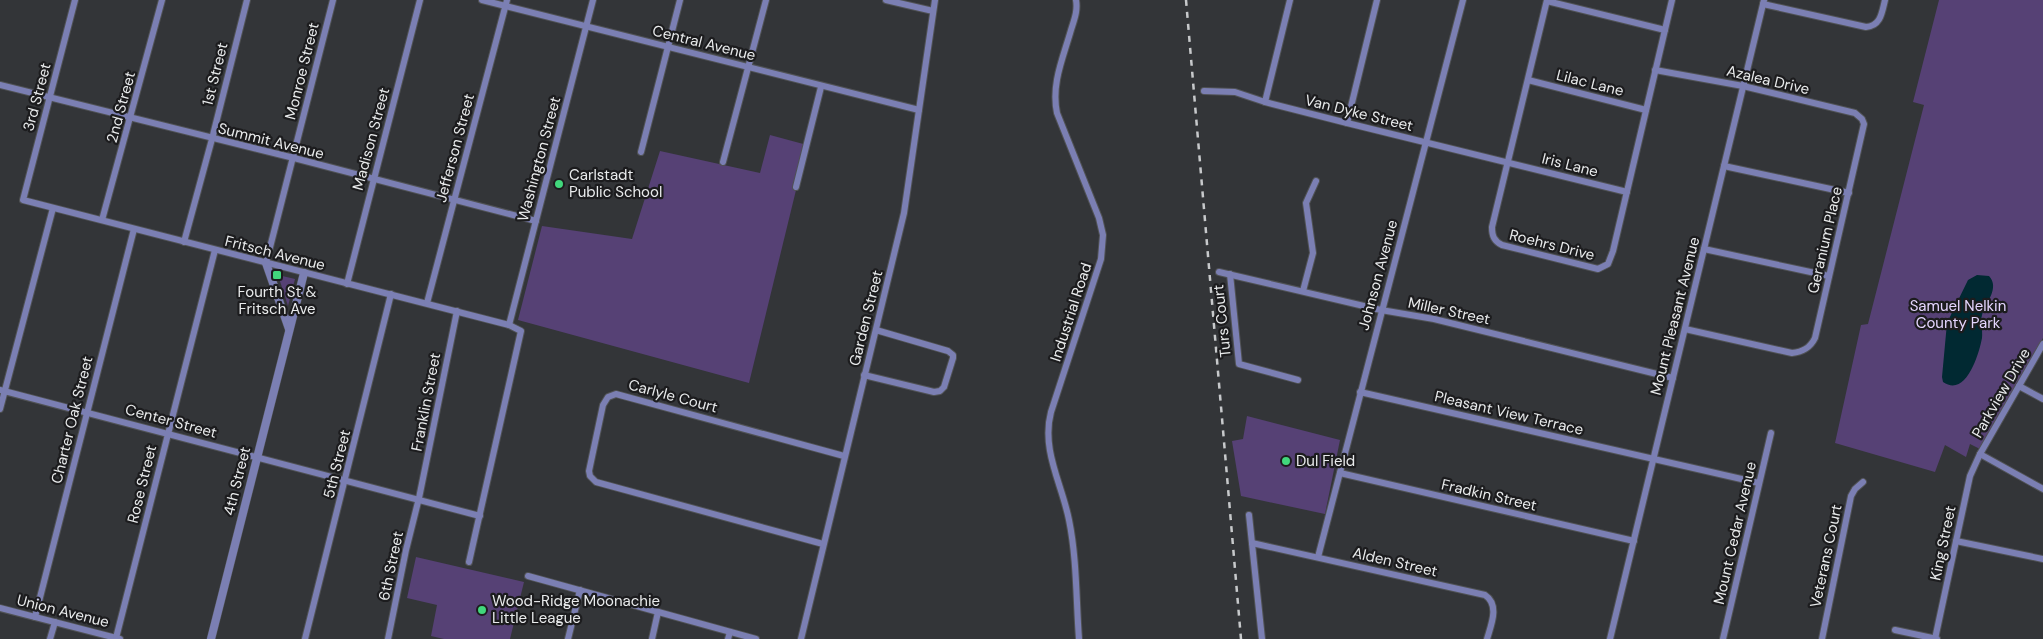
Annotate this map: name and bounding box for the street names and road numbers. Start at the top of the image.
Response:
street label: Monroe Street [280,20,324,122]
street label: Central Avenue [650,21,758,65]
street label: 1st Street [198,40,233,108]
street label: 3rd Street [18,60,56,133]
street label: Azalea Drive [1725,61,1811,99]
street label: Lilac Lane [1554,65,1626,101]
street label: 2nd Street [102,69,140,145]
street label: Madison Street [348,85,394,192]
street label: Van Dyke Street [1303,90,1415,136]
street label: Jefferson Street [431,91,479,204]
street label: Washington Street [513,94,565,224]
street label: Summit Avenue [216,118,326,164]
street label: Iris Lane [1540,148,1600,182]
street label: Geranium Place [1803,185,1847,295]
street label: Johnson Avenue [1354,218,1402,332]
street label: Roehrs Drive [1507,225,1597,265]
street label: Fritsch Avenue [223,231,327,275]
street label: Mount Pleasant Avenue [1646,235,1704,397]
street label: Industrial Road [1046,260,1096,364]
street label: Garden Street [844,268,888,368]
street label: Turs Court [1208,284,1236,358]
street label: Miller Street [1406,293,1492,329]
street label: Parkview Drive [1967,345,2035,441]
street label: Franklin Street [407,351,445,453]
street label: Charter Oak Street [46,354,98,486]
street label: Carlyle Court [626,374,720,418]
street label: Pleasant View Terrace [1433,386,1585,440]
street label: Center Street [123,399,219,443]
street label: 5th Street [319,427,355,500]
street label: Rose Street [123,443,161,525]
street label: 4th Street [219,444,255,517]
street label: Mount Cedar Avenue [1709,460,1761,606]
street label: Fradkin Street [1439,474,1539,516]
street label: Veterans Court [1805,502,1847,609]
street label: King Street [1925,504,1961,582]
street label: 6th Street [374,529,408,603]
street label: Alden Street [1351,543,1439,581]
street label: Union Avenue [15,590,111,632]

